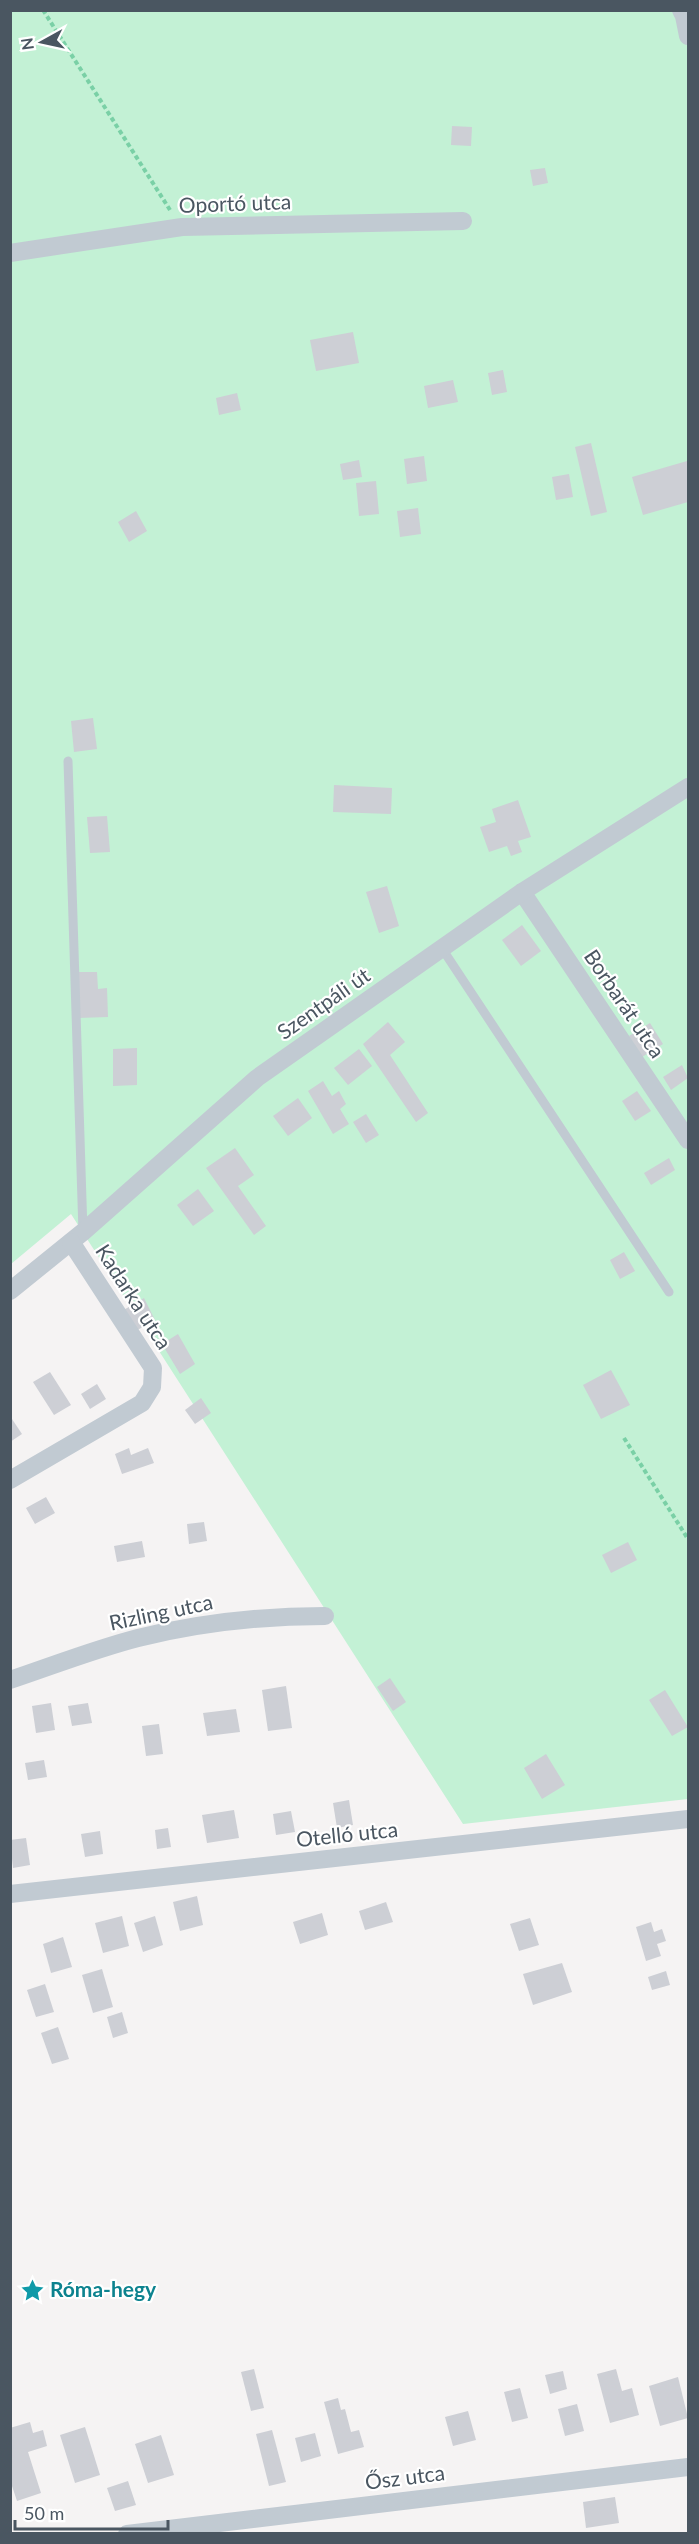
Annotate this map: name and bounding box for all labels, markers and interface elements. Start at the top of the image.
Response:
north arrow [12,12,72,72]
text: N [16,37,37,52]
street label: Oportó utca [178,188,292,217]
street label: Borbarát utca [580,944,671,1062]
street label: Szentpáli út [272,961,375,1044]
street label: Kadarka utca [91,1239,177,1353]
street label: Rizling utca [107,1588,215,1635]
street label: Otelló utca [295,1816,399,1851]
place label: Róma-hegy [50,2276,157,2301]
place icon: Róma-hegy [19,2277,45,2303]
street label: Ősz utca [363,2459,446,2494]
scale bar [15,2493,168,2531]
text: 50 m [24,2502,64,2524]

